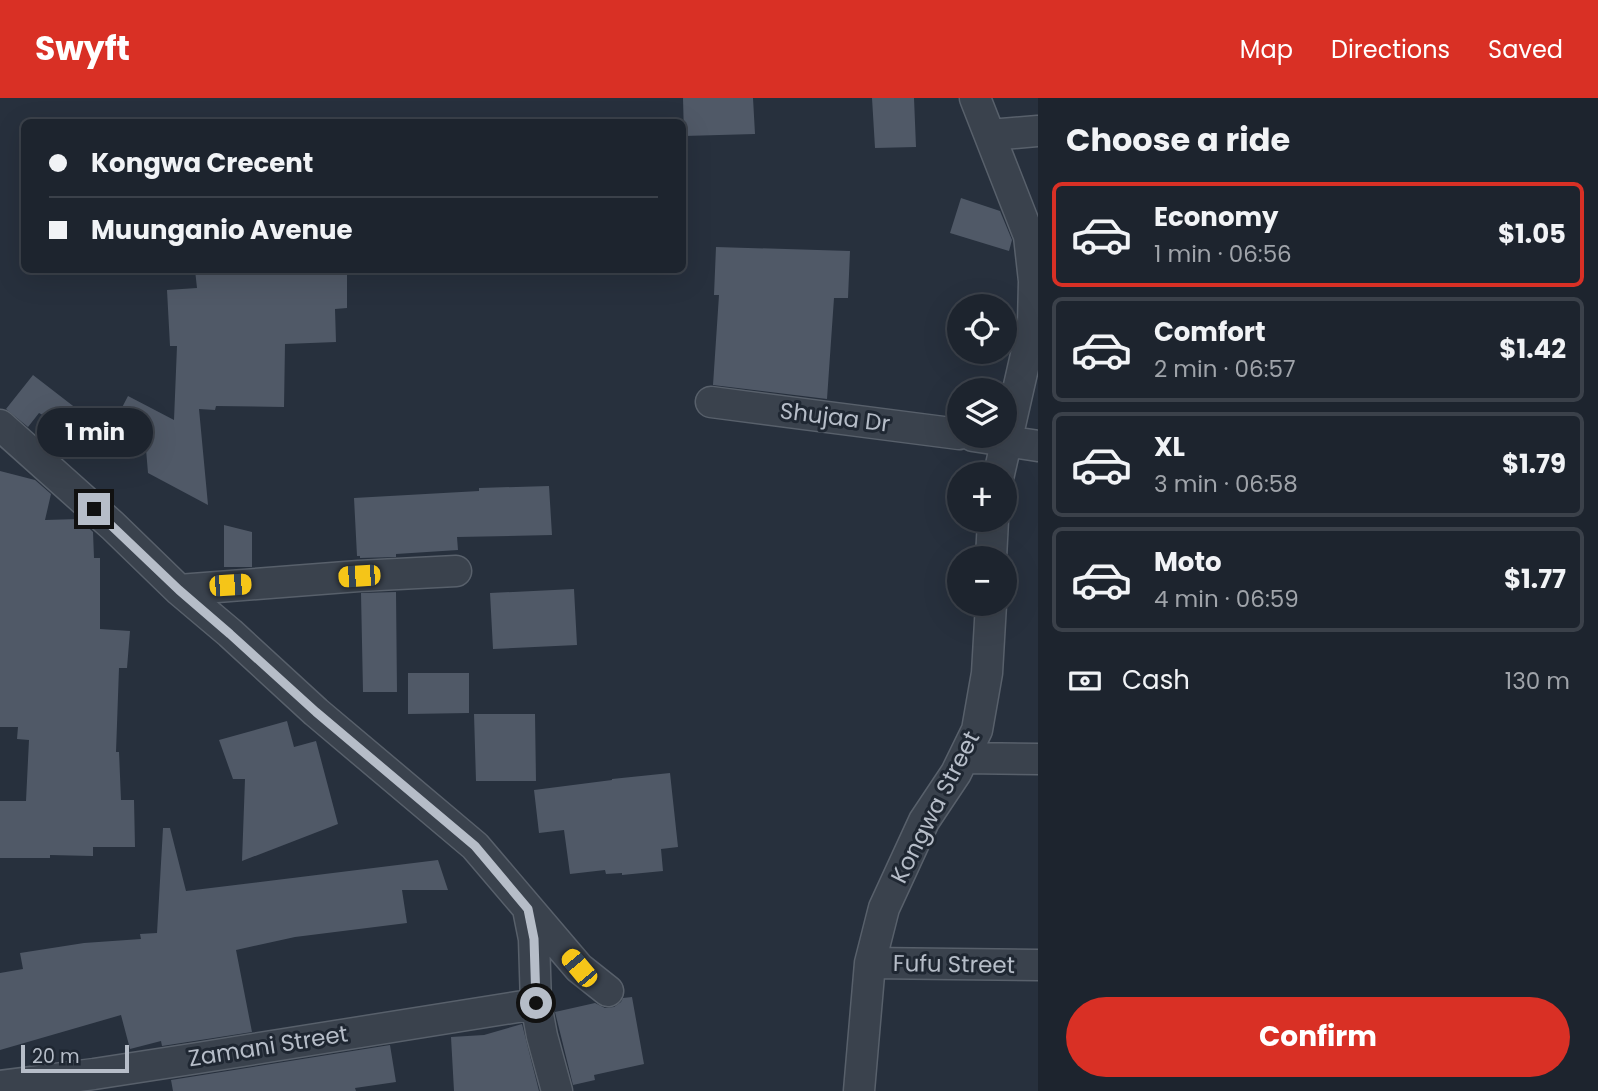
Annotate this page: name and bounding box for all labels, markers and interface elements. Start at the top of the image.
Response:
text: Swyft [35,25,130,72]
text: Map [1240,33,1293,66]
text: Directions [1331,33,1450,66]
text: Saved [1488,33,1563,66]
text: Choose a ride [1066,117,1290,162]
text: Kongwa Crecent [91,145,313,181]
text: Economy [1154,199,1278,235]
icon: car [1070,203,1133,266]
text: Muunganio Avenue [91,212,353,248]
text: $1.05 [1498,216,1566,252]
text: 1 min · 06:56 [1154,238,1292,270]
map controls [947,294,1017,616]
button: locate [947,294,1017,364]
text: Comfort [1154,314,1266,350]
icon: car [1070,318,1133,381]
text: $1.42 [1499,331,1566,367]
text: 2 min · 06:57 [1154,353,1296,385]
button: layers [947,378,1017,448]
street label: Shujaa Dr [778,394,892,440]
callout: 1 min [36,408,152,456]
text: 1 min [65,416,125,448]
text: XL [1154,429,1185,465]
icon: car [1070,433,1133,496]
text: $1.79 [1502,446,1566,482]
button: + [947,462,1017,532]
text: 3 min · 06:58 [1154,468,1298,500]
route end [78,493,110,525]
text: Moto [1154,544,1222,580]
button: − [947,546,1017,616]
icon: car [1070,548,1133,611]
text: $1.77 [1504,561,1566,597]
car [338,564,381,588]
car [209,573,252,597]
text: 4 min · 06:59 [1154,583,1299,615]
icon: cash [1066,662,1104,700]
text: Cash [1122,662,1190,698]
text: 130 m [1505,665,1570,697]
street label: Kongwa Street [883,725,987,889]
car [558,945,601,991]
street label: Fufu Street [893,947,1015,981]
route start [520,987,552,1019]
button: Confirm [1066,997,1570,1077]
street label: Zamani Street [186,1018,350,1074]
scale bar [21,1042,130,1074]
text: 20 m [32,1043,80,1070]

